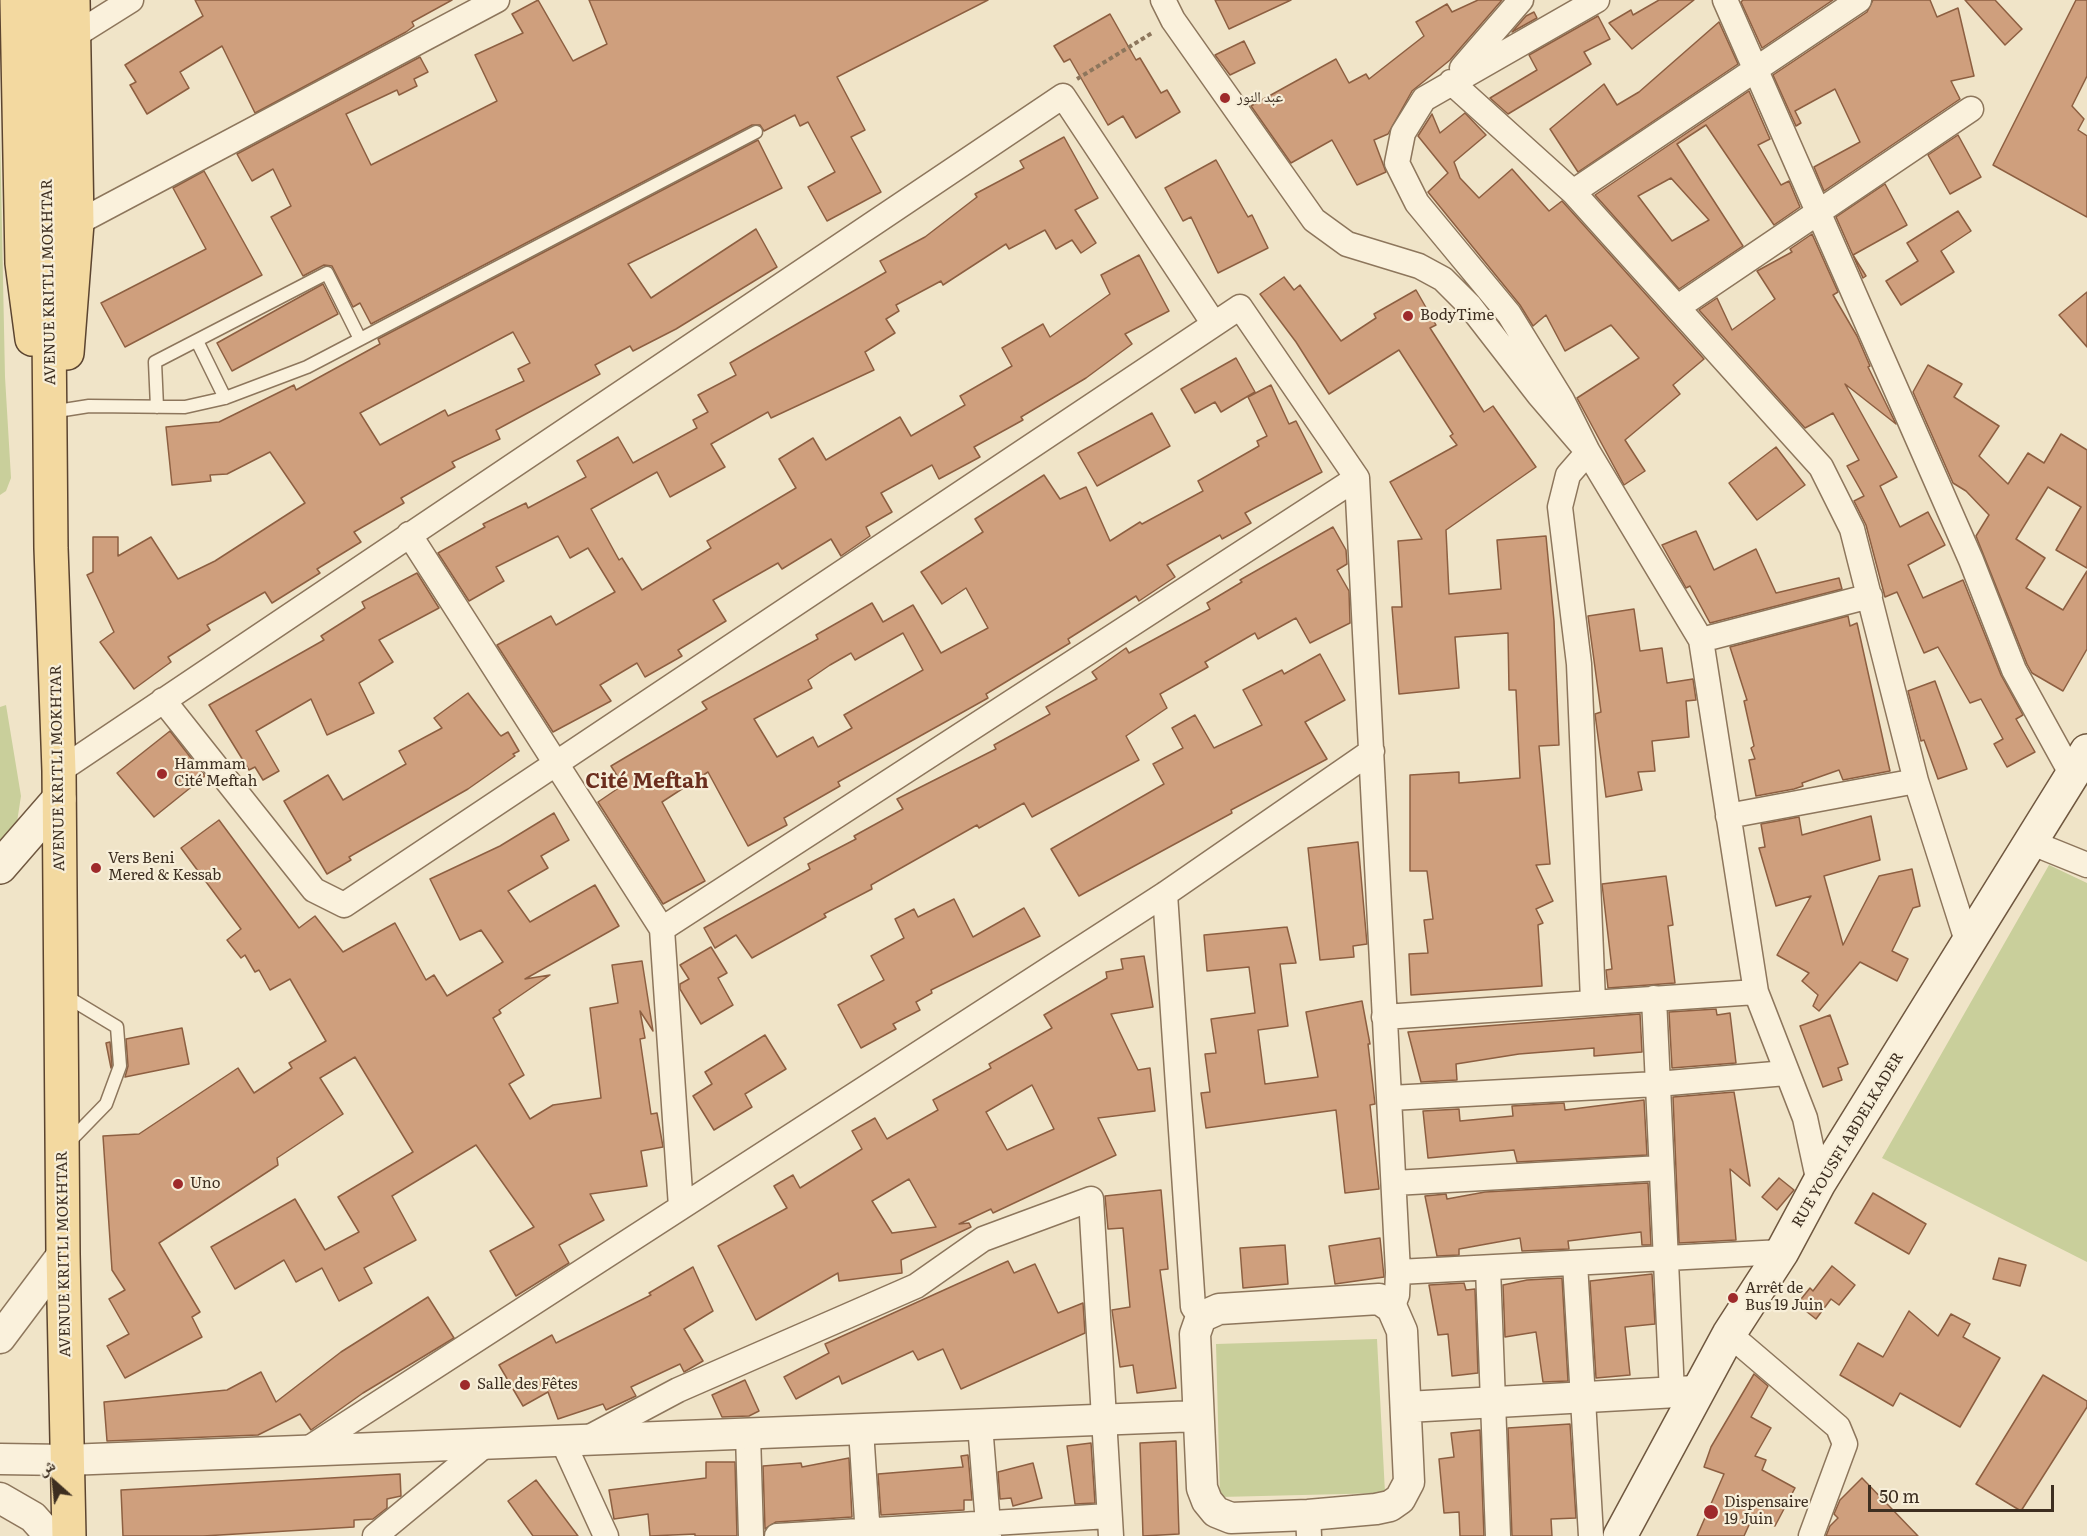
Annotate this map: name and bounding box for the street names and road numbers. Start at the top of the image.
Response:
street label: AVENUE KRITLI MOKHTAR [38,178,60,386]
street label: AVENUE KRITLI MOKHTAR [47,664,69,872]
street label: RUE YOUSFI ABDELKADER [1788,1049,1908,1231]
street label: AVENUE KRITLI MOKHTAR [53,1150,75,1358]

